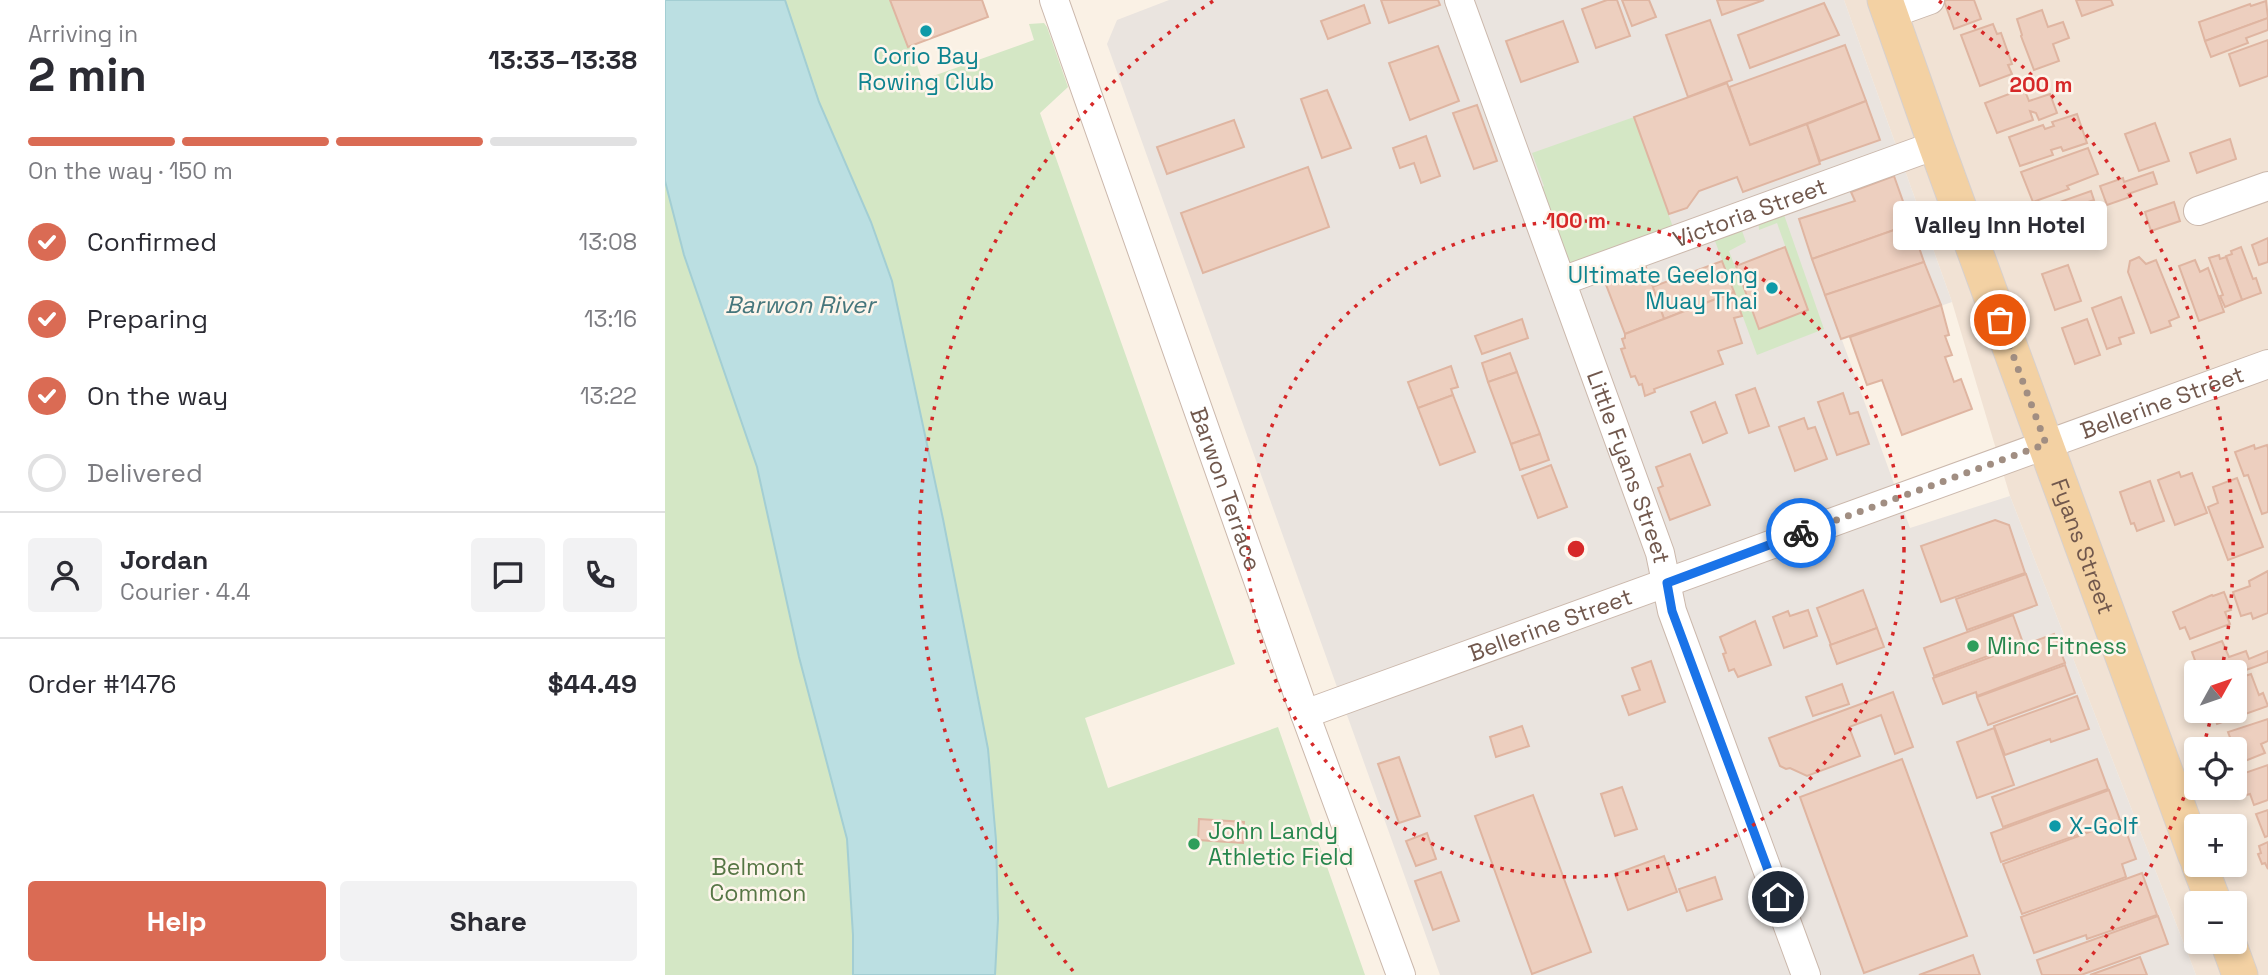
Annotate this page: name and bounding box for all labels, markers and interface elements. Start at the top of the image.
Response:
text: Arriving in [28,19,138,49]
marker: Corio Bay Rowing Club [918,23,934,39]
place label: Corio Bay Rowing Club [858,41,994,97]
text: 13:33–13:38 [488,43,637,77]
text: 2 min [28,46,147,104]
text: 200 m [2010,71,2072,98]
text: On the way · 150 m [28,156,233,186]
street label: Victoria Street [1669,171,1831,254]
callout: Valley Inn Hotel [1893,201,2107,250]
text: 100 m [1546,207,1606,234]
text: Valley Inn Hotel [1915,210,2085,240]
icon: check [28,223,66,261]
text: Confirmed [87,225,217,259]
text: 13:08 [579,227,637,257]
place label: Ultimate Geelong Muay Thai [1568,260,1758,316]
marker: Ultimate Geelong Muay Thai [1764,280,1780,296]
water label: Barwon River [725,289,878,320]
pin [1970,290,2030,350]
icon: check [28,300,66,338]
icon: bag [1981,301,2019,339]
text: Preparing [87,302,208,336]
text: 13:16 [584,304,637,334]
street label: Bellerine Street [2076,359,2248,446]
street label: Little Fyans Street [1580,366,1677,566]
icon: check [28,377,66,415]
text: On the way [87,379,228,413]
text: 13:22 [580,381,637,411]
street label: Barwon Terrace [1183,403,1268,574]
text: Delivered [87,456,203,490]
street label: Fyans Street [2044,474,2121,618]
courier [1766,498,1836,568]
icon: bike [1782,514,1820,552]
centre of rings [1564,537,1588,561]
button: person [28,538,102,612]
button: chat [471,538,545,612]
button: phone [563,538,637,612]
text: Jordan [120,543,208,577]
text: Courier · 4.4 [120,577,250,607]
street label: Bellerine Street [1464,581,1636,668]
place label: Minc Fitness [1987,631,2127,661]
marker: Minc Fitness [1965,638,1981,654]
north arrow [2184,660,2247,723]
map controls [2184,660,2247,954]
text: Order #1476 [28,667,176,701]
text: $44.49 [548,667,637,701]
button: locate [2184,737,2247,800]
place label: X-Golf [2069,811,2138,841]
button: + [2184,814,2247,877]
place label: John Landy Athletic Field [1208,816,1354,872]
marker: X-Golf [2047,818,2063,834]
marker: John Landy Athletic Field [1186,836,1202,852]
park label: Belmont Common [710,852,806,908]
pin [1748,867,1808,927]
icon: home [1759,878,1797,916]
button: Help [28,881,326,961]
button: Share [340,881,637,961]
button: − [2184,891,2247,954]

